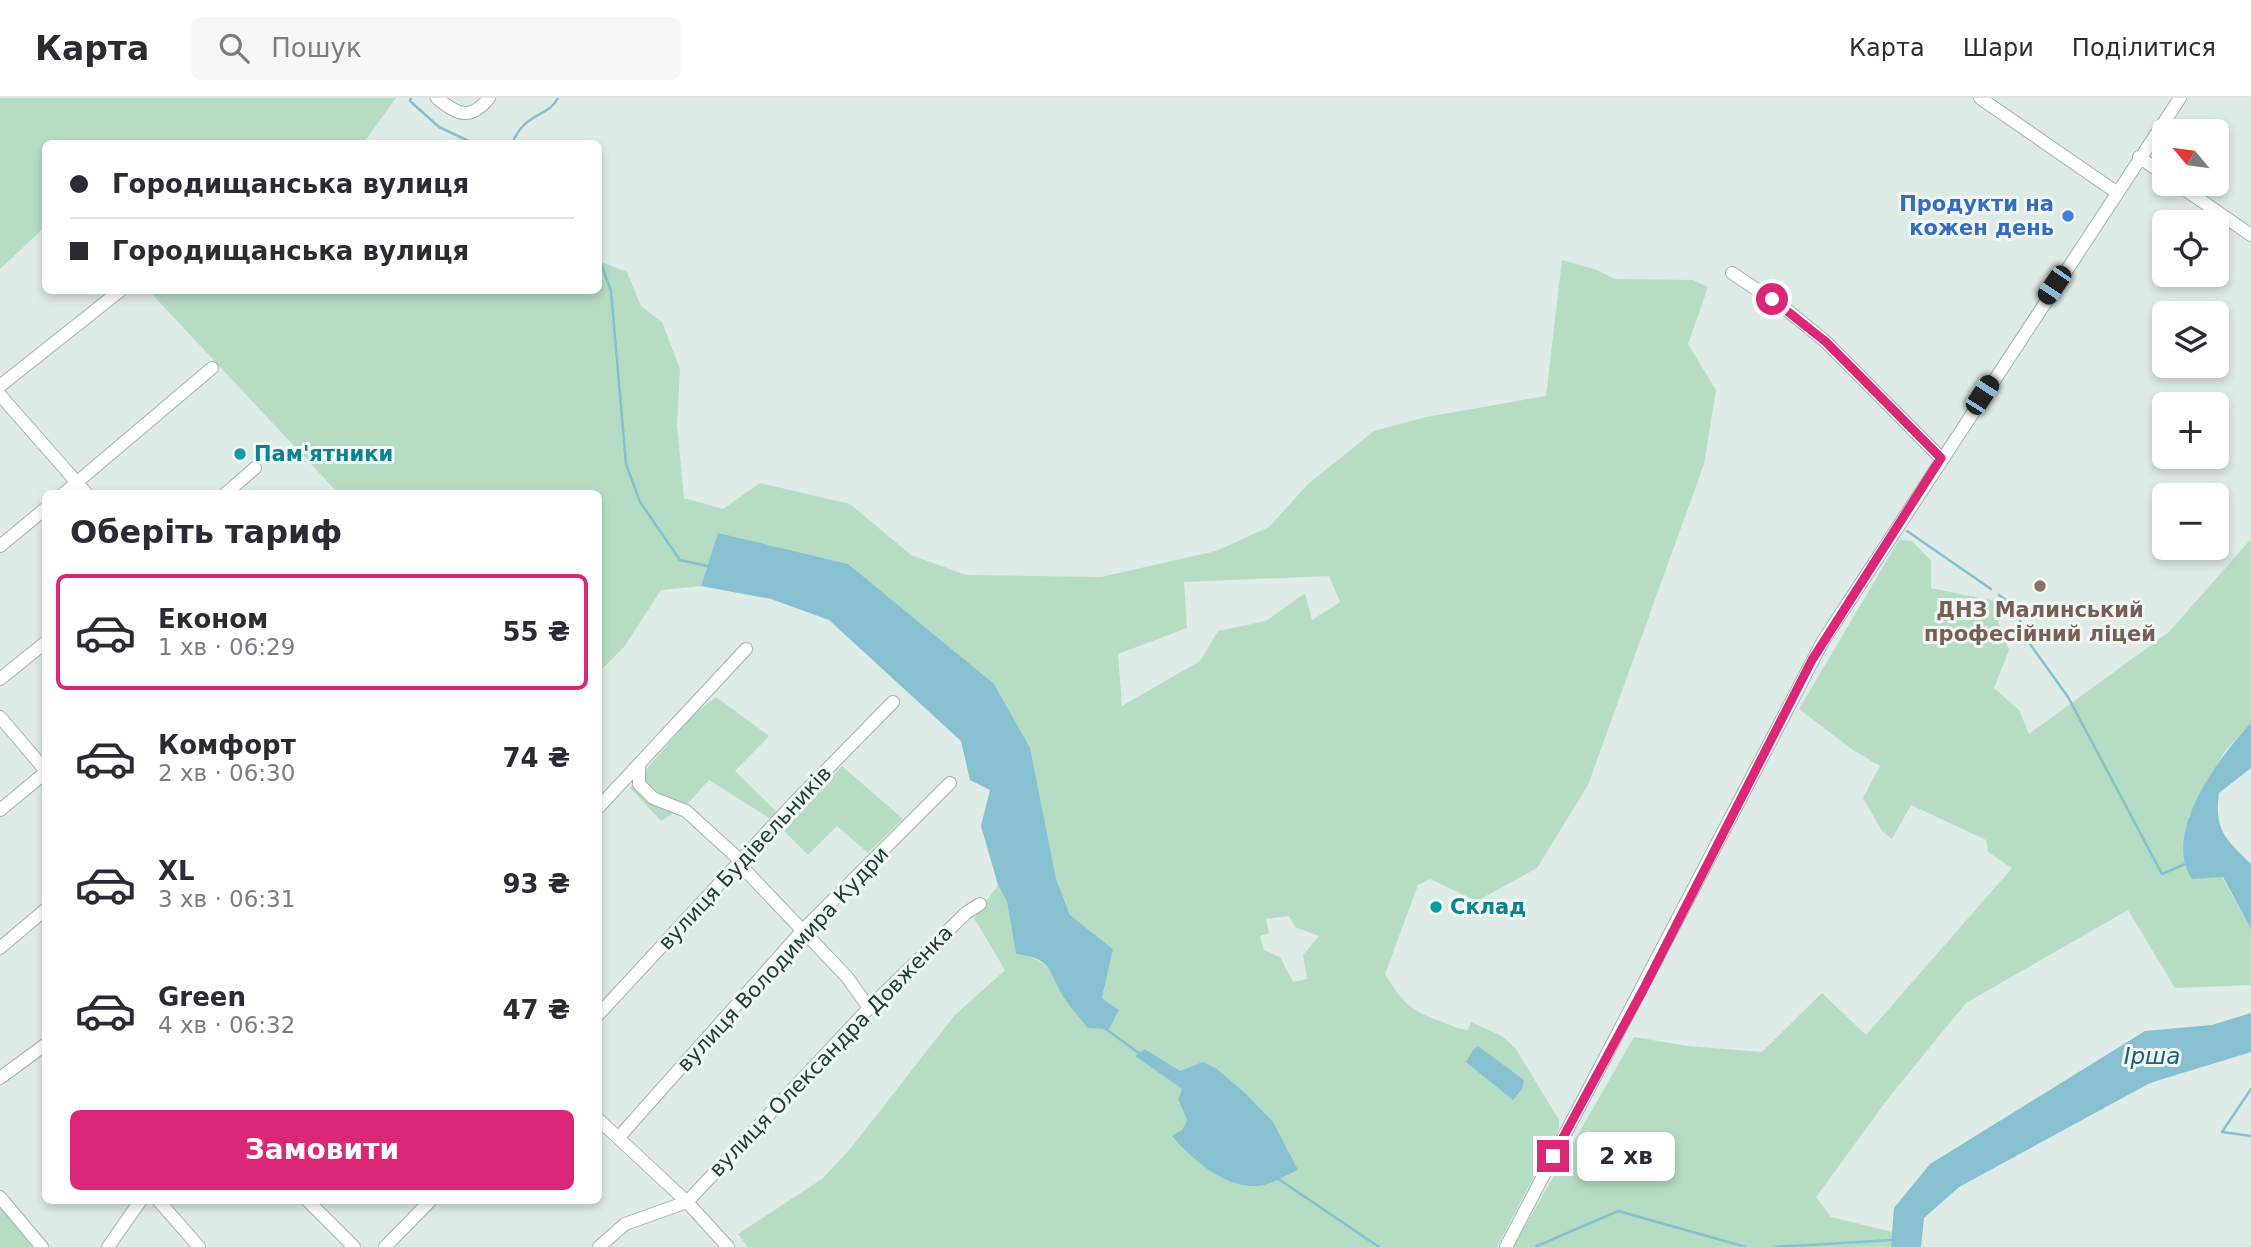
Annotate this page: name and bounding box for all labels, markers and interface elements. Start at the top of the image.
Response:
search box [191,17,681,80]
text: Карта [35,29,149,68]
icon: search [215,29,253,67]
text: Пошук [271,33,362,63]
text: Карта [1849,34,1925,62]
text: Шари [1963,34,2034,62]
text: Поділитися [2072,34,2216,62]
north arrow [2152,119,2230,196]
map controls [2152,119,2229,560]
text: Городищанська вулиця [112,169,469,199]
place label: Продукти на кожен день [1899,192,2054,240]
marker: Продукти на кожен день [2060,208,2076,224]
button: locate [2152,210,2229,287]
text: Городищанська вулиця [112,236,469,266]
car [2034,262,2075,308]
route start [1756,283,1788,315]
button: layers [2152,301,2229,378]
car [1962,372,2003,418]
button: + [2152,392,2229,469]
place label: Пам'ятники [254,442,393,466]
marker: Пам'ятники [232,446,248,462]
button: − [2152,483,2229,560]
text: Оберіть тариф [70,513,342,551]
marker: ДНЗ Малинський професійний ліцей [2032,578,2048,594]
place label: ДНЗ Малинський професійний ліцей [1924,598,2156,646]
icon: car [74,601,137,664]
text: Економ [158,604,268,634]
text: 55 ₴ [502,617,570,647]
text: 1 хв · 06:29 [158,634,295,660]
icon: car [74,727,137,790]
text: Комфорт [158,730,296,760]
text: 74 ₴ [502,743,570,773]
text: 2 хв · 06:30 [158,760,295,786]
street label: вулиця Будівельників [654,761,836,955]
street label: вулиця Володимира Кудри [672,842,894,1076]
icon: car [74,853,137,916]
text: XL [158,856,195,886]
text: 93 ₴ [502,869,570,899]
text: 3 хв · 06:31 [158,886,295,912]
place label: Склад [1450,895,1526,919]
marker: Склад [1428,899,1444,915]
street label: вулиця Олександра Довженка [705,921,957,1181]
icon: car [74,979,137,1042]
text: Green [158,982,246,1012]
text: 47 ₴ [502,995,570,1025]
text: 4 хв · 06:32 [158,1012,295,1038]
water label: Ірша [2124,1043,2180,1069]
button: Замовити [70,1110,574,1190]
callout: 2 хв [1578,1132,1676,1180]
route end [1537,1140,1569,1172]
text: 2 хв [1599,1143,1653,1169]

